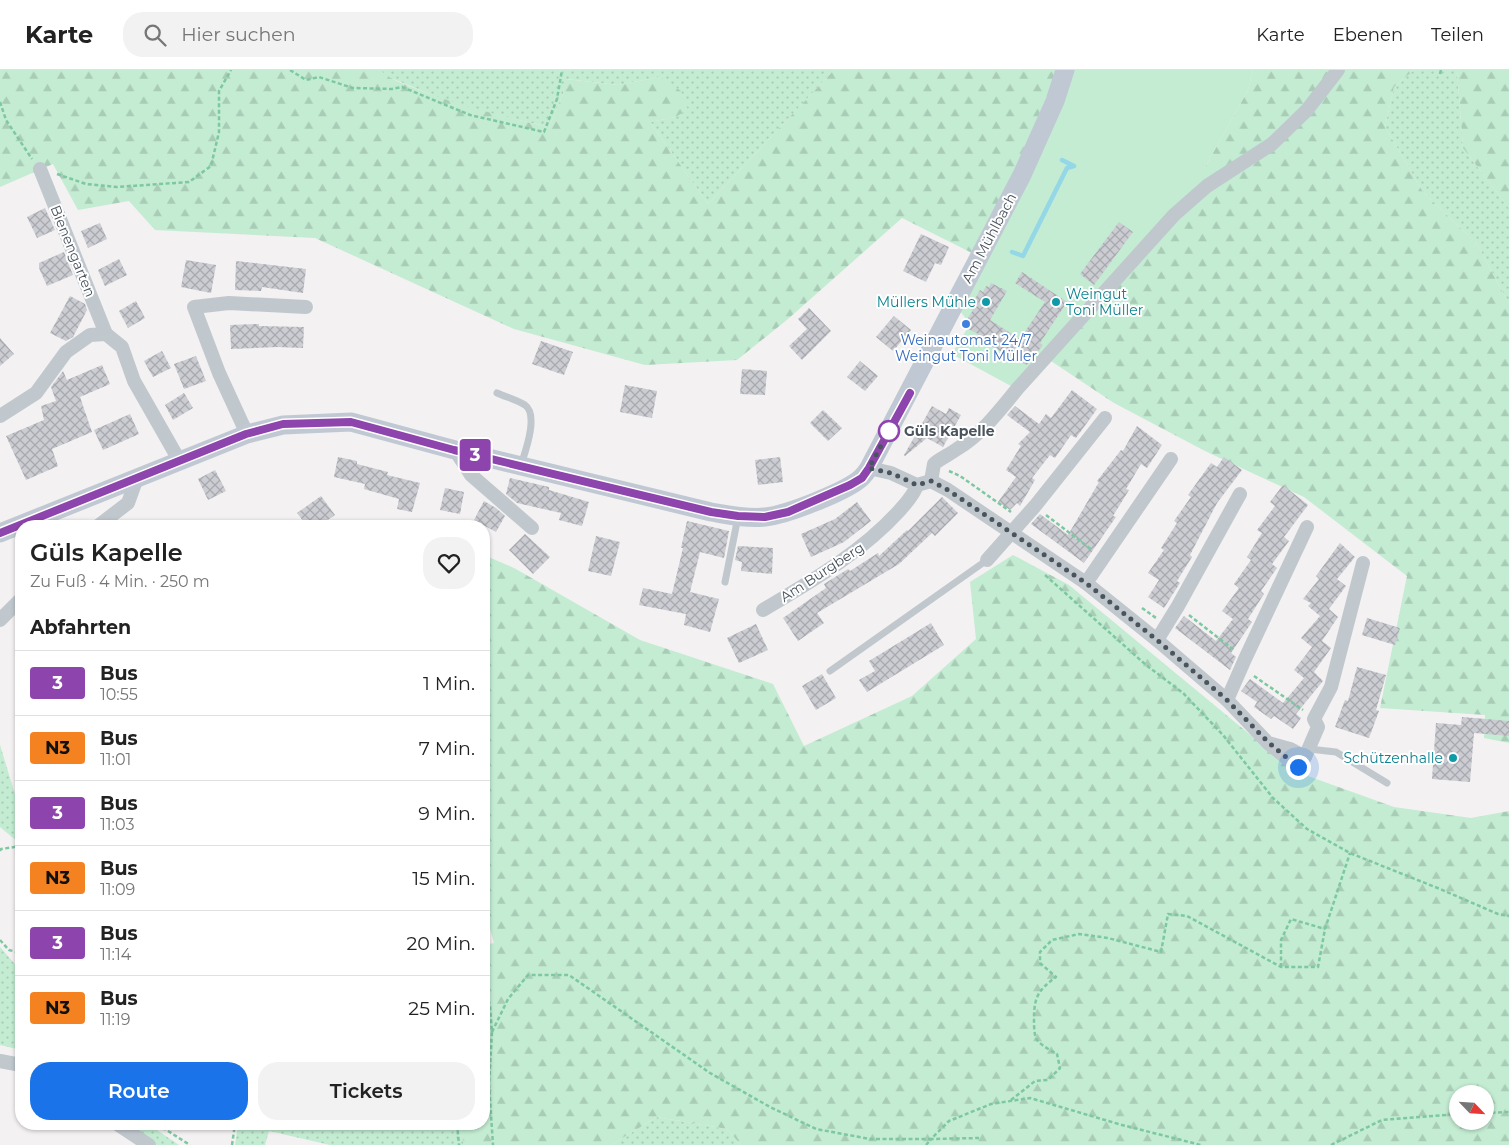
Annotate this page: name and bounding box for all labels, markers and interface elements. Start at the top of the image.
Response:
search box [123,12,473,57]
text: Karte [25,20,93,49]
icon: search [141,21,169,49]
text: Hier suchen [181,23,296,46]
text: Karte [1256,24,1305,46]
text: Ebenen [1333,24,1403,46]
text: Teilen [1431,24,1484,46]
street label: Am Mühlbach [958,190,1020,286]
street label: Bienengarten [46,203,100,299]
place label: Weingut Toni Müller [1066,285,1144,319]
place label: Müllers Mühle [877,293,976,311]
marker: Müllers Mühle [980,296,992,308]
marker: Weingut Toni Müller [1050,296,1062,308]
marker: Weinautomat 24/7 Weingut Toni Müller [960,318,972,330]
place label: Weinautomat 24/7 Weingut Toni Müller [895,331,1037,365]
marker: Güls Kapelle [878,420,900,442]
place label: Güls Kapelle [904,422,995,440]
line badge: 3 [459,439,491,471]
text: 3 [470,444,480,466]
button: heart [423,537,475,589]
text: Güls Kapelle [30,538,183,567]
street label: Am Burgberg [777,538,867,606]
text: Zu Fuß · 4 Min. · 250 m [30,572,210,591]
text: Abfahrten [30,616,131,639]
text: Bus [100,662,138,685]
text: 3 [52,672,63,694]
text: 1 Min. [423,672,475,695]
text: 10:55 [100,685,138,704]
text: Bus [100,727,138,750]
text: N3 [45,737,70,759]
text: 7 Min. [419,737,475,760]
place label: Schützenhalle [1343,749,1443,767]
text: 11:01 [100,750,131,769]
marker: Schützenhalle [1447,752,1459,764]
your location [1286,755,1311,780]
text: Bus [100,792,138,815]
text: 3 [52,802,63,824]
text: 9 Min. [418,802,475,825]
text: 11:03 [100,815,134,834]
text: Bus [100,857,138,880]
text: N3 [45,867,70,889]
text: 15 Min. [412,867,475,890]
text: 11:09 [100,880,135,899]
text: Bus [100,922,138,945]
text: 3 [52,932,63,954]
text: 20 Min. [407,932,475,955]
text: 11:14 [100,945,131,964]
text: Bus [100,987,138,1010]
text: N3 [45,997,70,1019]
text: 25 Min. [408,997,475,1020]
text: 11:19 [100,1010,130,1029]
button: Route [30,1062,248,1120]
button: Tickets [258,1062,475,1120]
north arrow [1449,1085,1494,1130]
map controls [1449,1085,1494,1130]

